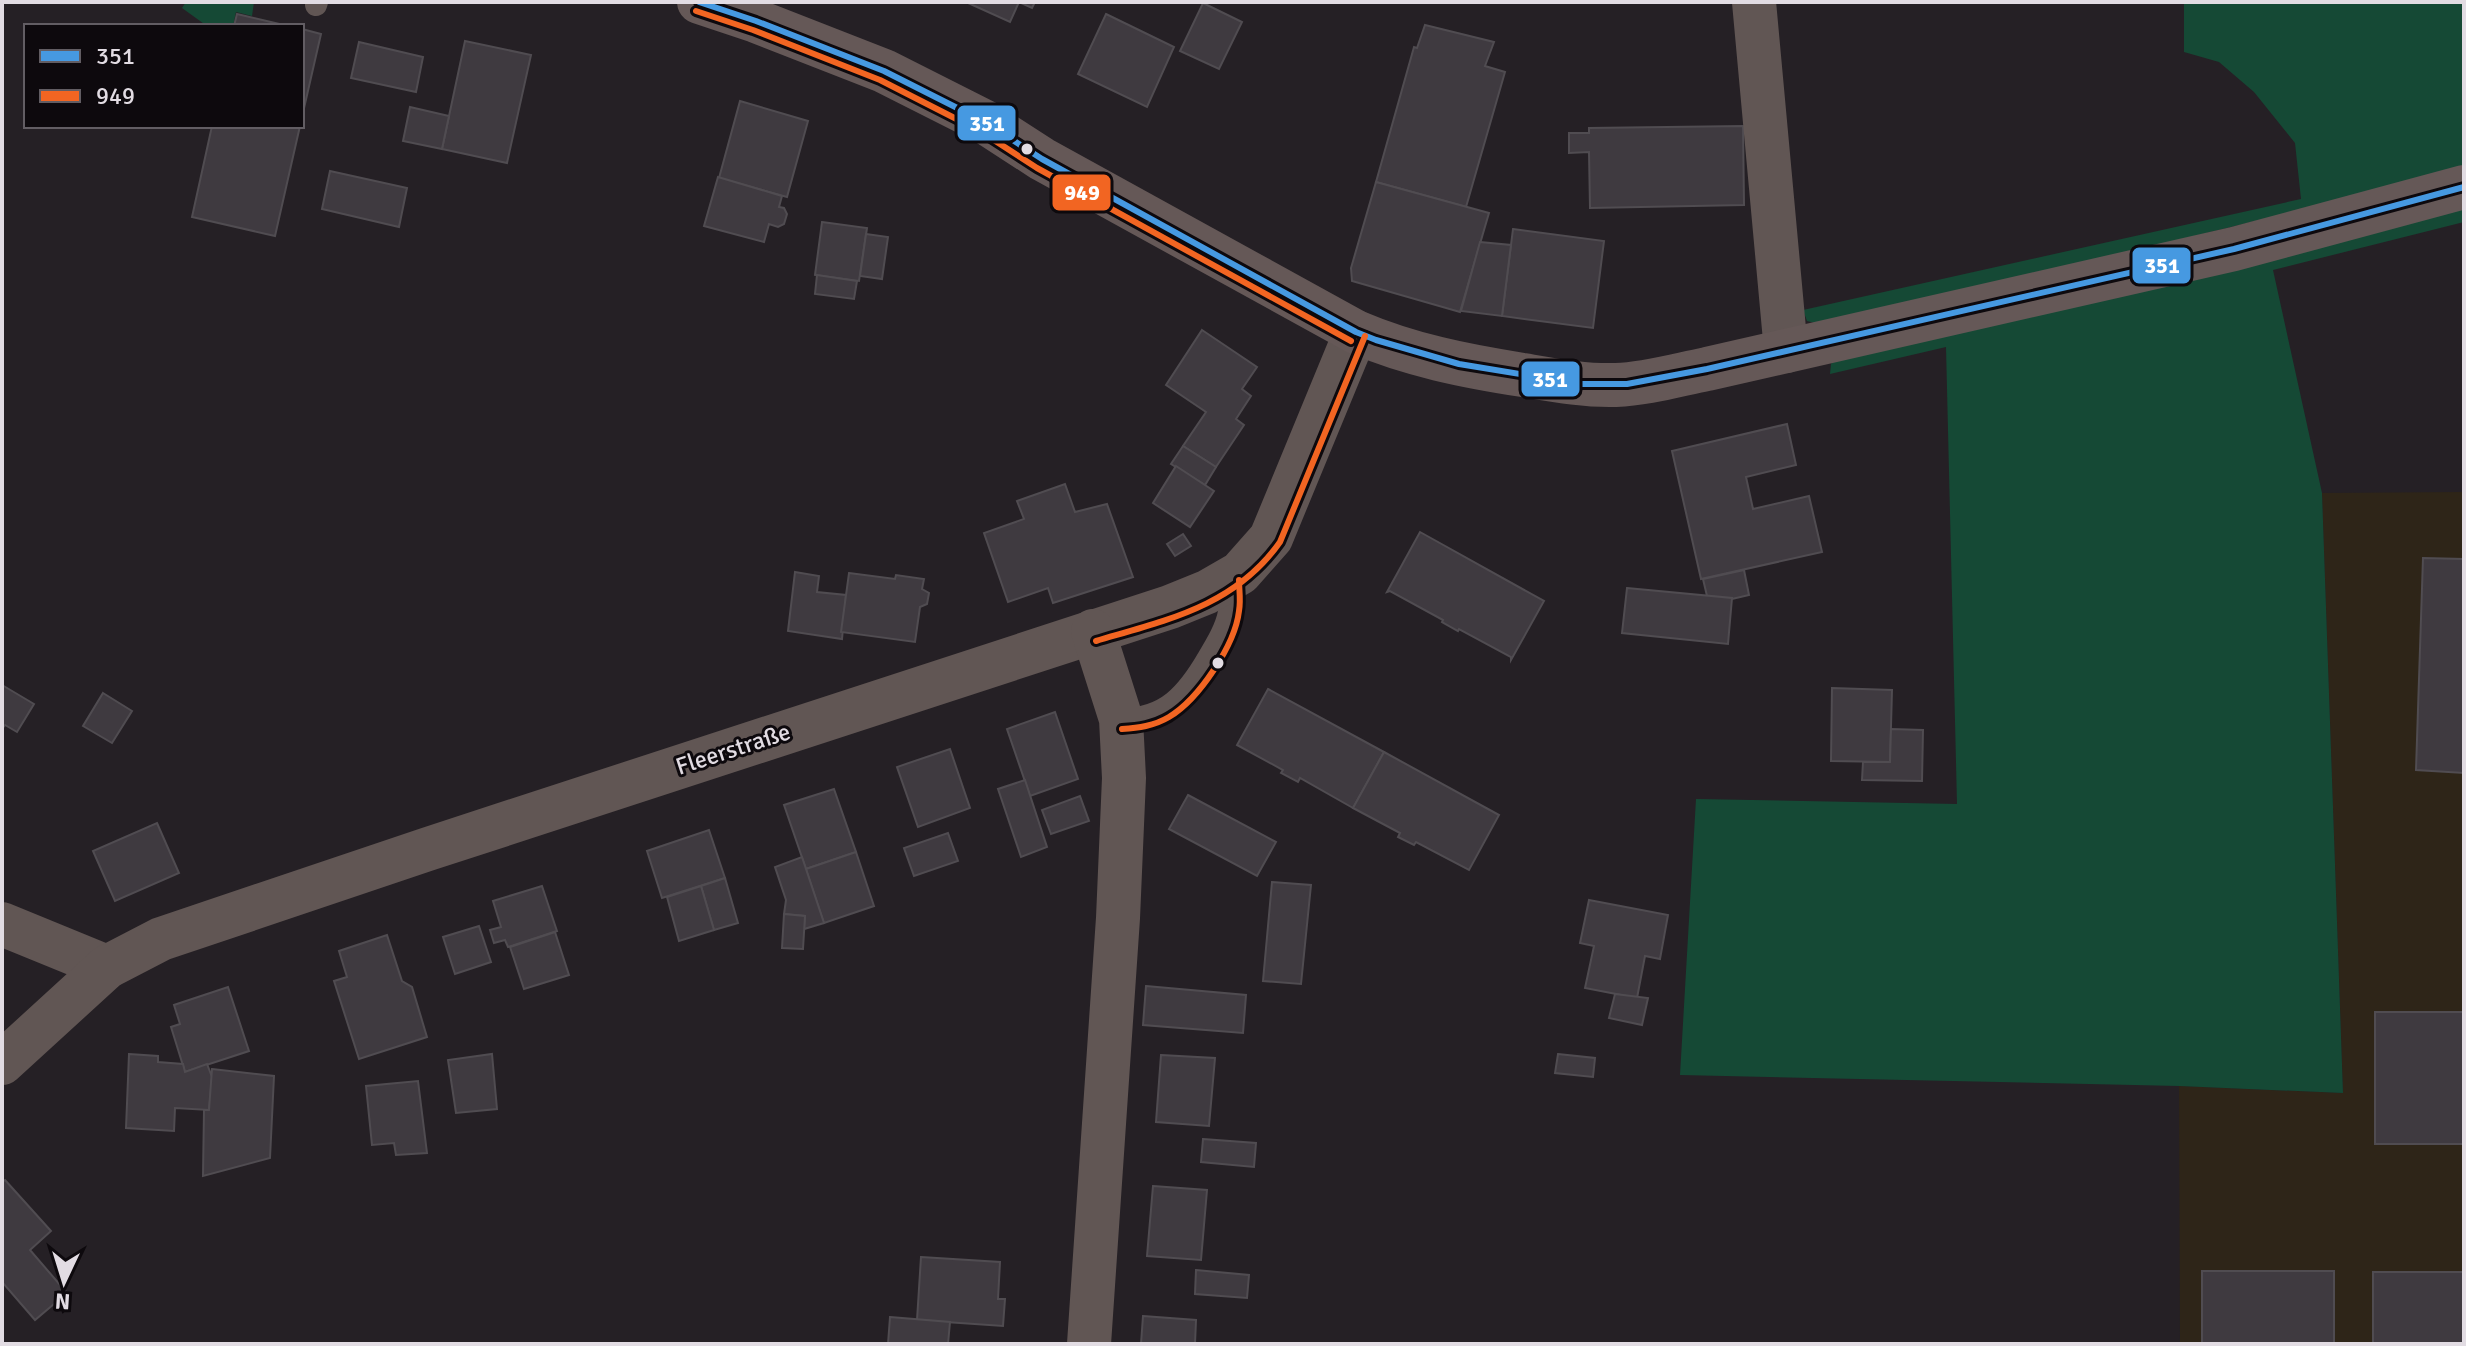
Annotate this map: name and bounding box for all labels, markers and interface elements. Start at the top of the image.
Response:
legend [24,24,304,128]
text: 351 [96,41,135,71]
text: 949 [96,81,135,111]
line badge: 351 [956,104,1017,142]
text: 351 [969,110,1005,137]
unlabelled marker [1019,141,1035,157]
line badge: 949 [1051,173,1112,212]
text: 949 [1064,179,1100,206]
line badge: 351 [2131,246,2192,285]
text: 351 [2144,252,2180,279]
line badge: 351 [1520,360,1581,398]
text: 351 [1532,366,1568,393]
unlabelled marker [1210,655,1226,671]
street label: Fleerstraße [672,716,794,782]
north arrow [24,1242,104,1322]
text: N [54,1287,71,1315]

